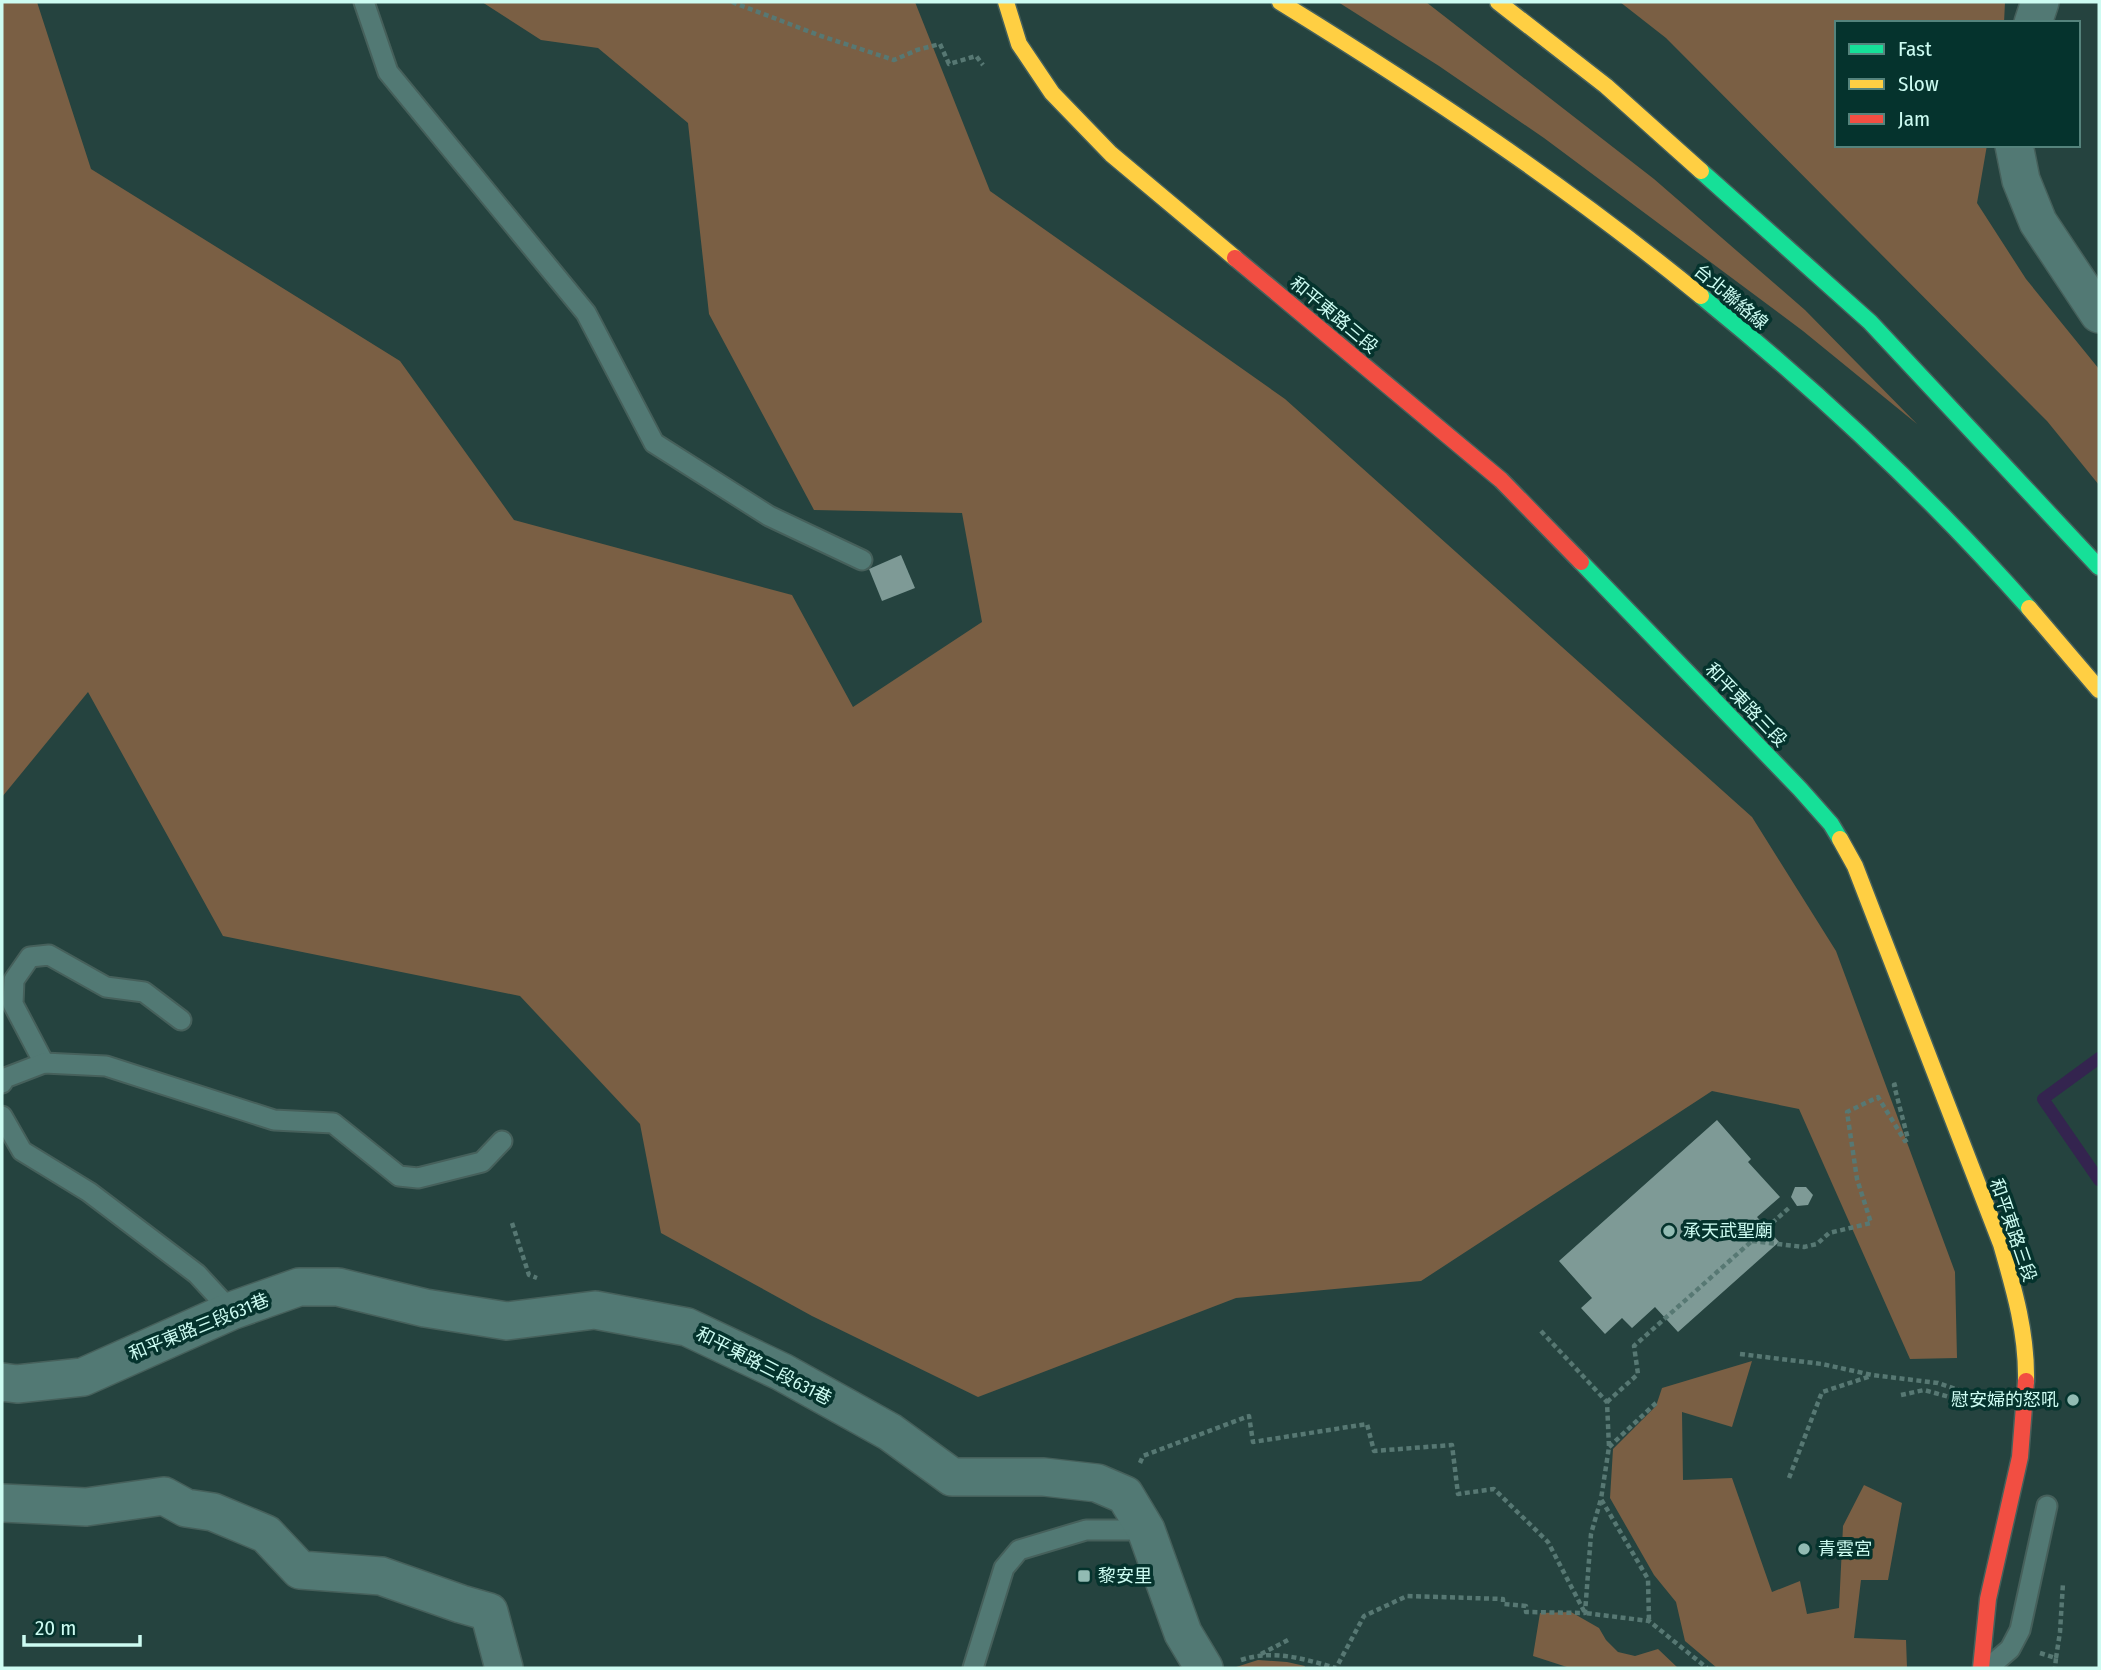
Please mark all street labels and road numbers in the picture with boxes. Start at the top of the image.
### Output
street label: 台北聯絡線 [1689,260,1773,334]
street label: 和平東路三段 [1286,272,1382,358]
street label: 和平東路三段 [1701,659,1791,751]
street label: 和平東路三段 [1985,1175,2041,1285]
street label: 和平東路三段631巷 [126,1289,272,1365]
street label: 和平東路三段631巷 [692,1322,836,1410]

